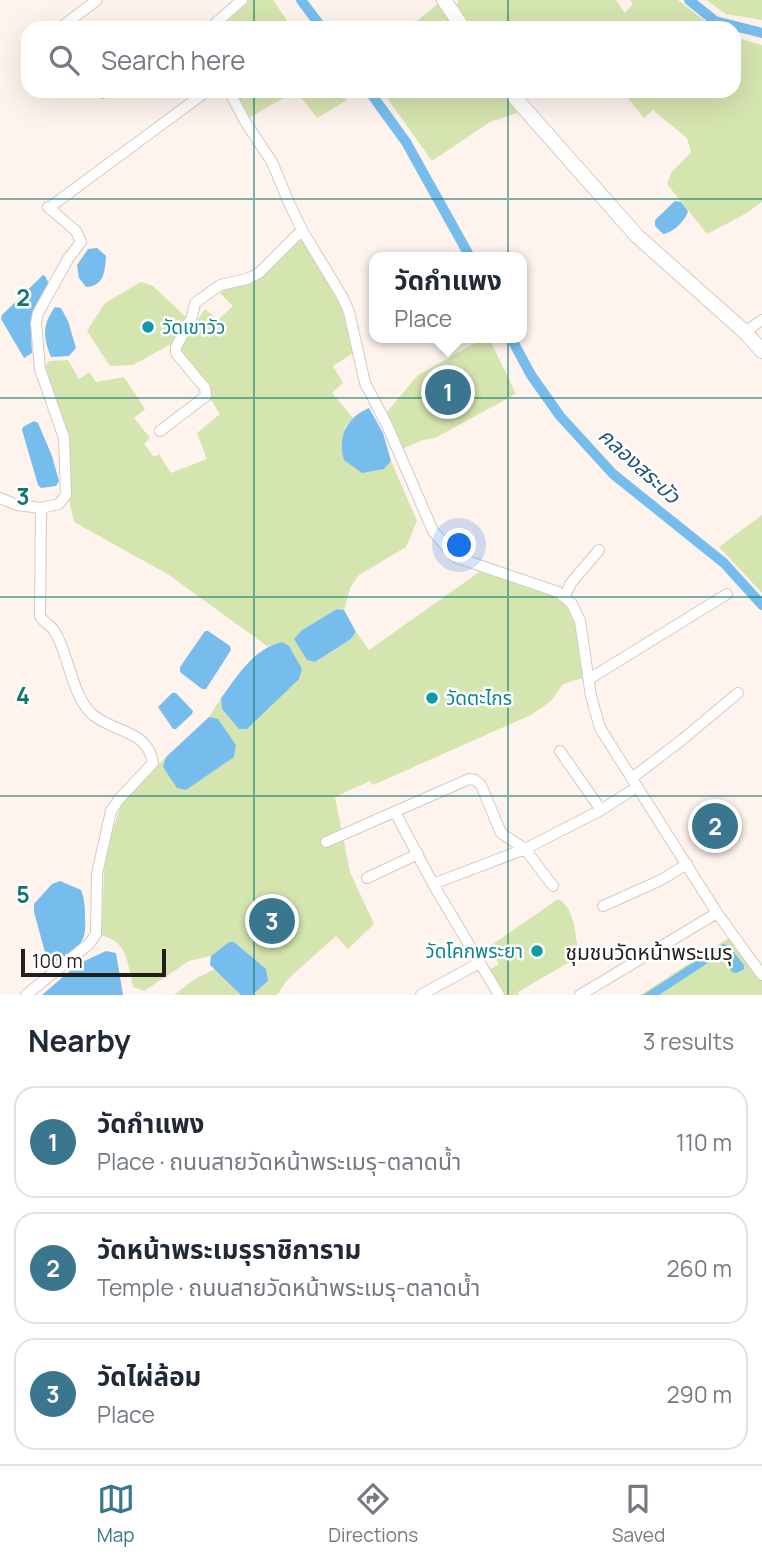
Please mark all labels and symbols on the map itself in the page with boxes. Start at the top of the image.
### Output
text: 2 [16,281,30,313]
place label: วัดเขาวัว [162,314,225,340]
marker: วัดเขาวัว [140,319,156,335]
pin: 1 [425,366,471,418]
water label: คลองสระบัว [593,421,687,510]
text: 3 [16,480,30,512]
your location [442,528,476,562]
text: 4 [16,679,30,711]
place label: วัดตะไกร [446,685,512,711]
marker: วัดตะไกร [424,690,440,706]
pin: 2 [692,800,738,852]
text: 5 [16,878,30,910]
pin: 3 [249,895,295,947]
place label: วัดโคกพระยา [425,938,523,964]
district label: ชุมชนวัดหน้าพระเมรุ [565,938,733,966]
marker: วัดโคกพระยา [529,943,545,959]
scale bar [21,946,166,978]

